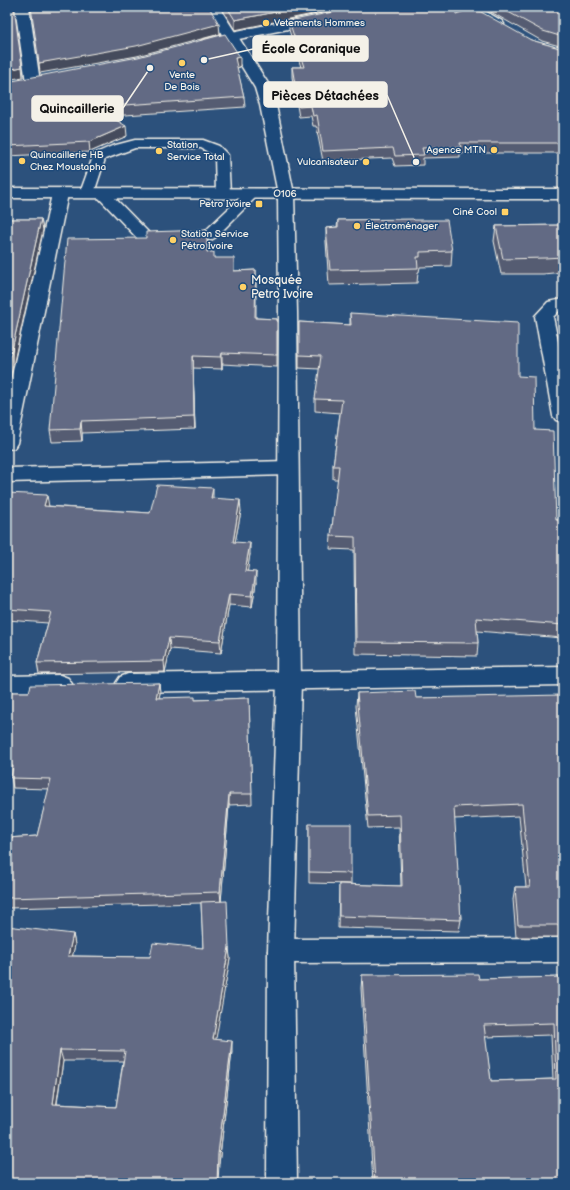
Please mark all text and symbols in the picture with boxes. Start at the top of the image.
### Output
place label: Vetements Hommes [274,17,365,29]
marker: Vetements Hommes [261,18,271,28]
callout: École Coranique [253,36,368,61]
text: École Coranique [262,40,361,57]
marker: Vente De Bois [177,58,187,68]
place label: Vente De Bois [164,69,200,93]
callout: Pièces Détachées [264,82,387,107]
text: Pièces Détachées [271,88,379,104]
callout: Quincaillerie [32,96,123,121]
text: Quincaillerie [39,101,115,117]
place label: Station Service Total [167,139,225,163]
place label: Agence MTN [427,144,486,156]
marker: Agence MTN [489,145,499,155]
marker: Station Service Total [154,146,164,156]
place label: Quincaillerie HB Chez Moustapha [30,149,107,173]
marker: Quincaillerie HB Chez Moustapha [17,156,27,166]
place label: Vulcanisateur [297,156,358,168]
marker: Vulcanisateur [361,157,371,167]
street label: O106 [273,188,297,200]
place label: Petro Ivoire [199,198,251,210]
marker: Petro Ivoire [254,199,264,209]
place label: Ciné Cool [452,206,497,218]
marker: Ciné Cool [500,207,510,217]
place label: Électroménager [365,220,438,232]
marker: Électroménager [352,221,362,231]
place label: Station Service Pétro Ivoire [181,228,249,252]
marker: Station Service Pétro Ivoire [168,235,178,245]
place label: Mosquée Petro Ivoire [251,273,313,302]
marker: Mosquée Petro Ivoire [238,282,248,292]

